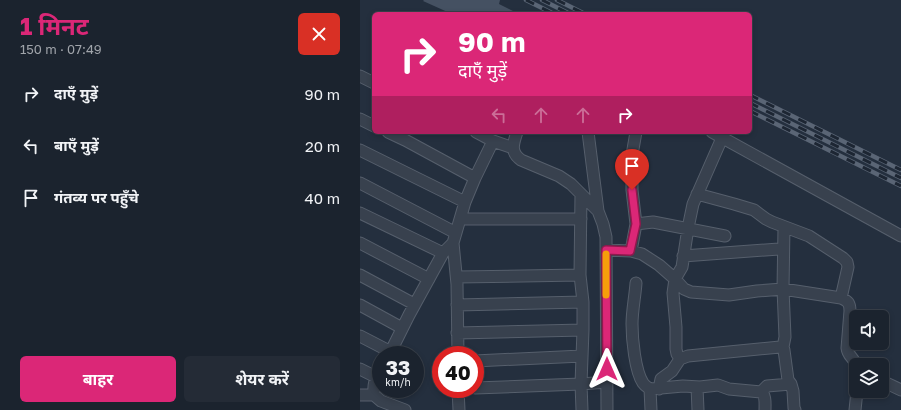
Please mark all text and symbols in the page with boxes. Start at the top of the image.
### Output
text: 1 मिनट [20,11,89,40]
button: close [298,13,340,55]
text: 90 m [458,25,525,58]
icon: right [392,28,444,80]
text: 150 m · 07:49 [20,41,102,57]
text: दाएँ मुड़ें [458,59,507,81]
icon: right [20,83,42,105]
text: दाएँ मुड़ें [54,84,98,102]
text: 90 m [305,85,340,103]
icon: left [488,104,510,126]
icon: ahead [530,104,552,126]
icon: ahead [572,104,594,126]
icon: right [614,104,636,126]
icon: left [20,135,42,157]
text: बाएँ मुड़ें [54,136,99,154]
text: 20 m [305,137,340,155]
pin [615,149,649,190]
icon: arrive [621,155,643,177]
icon: arrive [20,187,42,209]
text: गंतव्य पर पहुँचे [54,188,139,206]
text: 40 m [305,189,340,207]
map controls [849,310,889,398]
button: sound [849,310,889,350]
speed limit sign: 40 [432,346,484,398]
position arrow [586,348,628,390]
text: 33 [386,355,410,379]
button: बाहर [20,356,176,402]
button: शेयर करें [184,356,340,402]
button: layers [849,358,889,398]
text: km/h [385,376,411,388]

